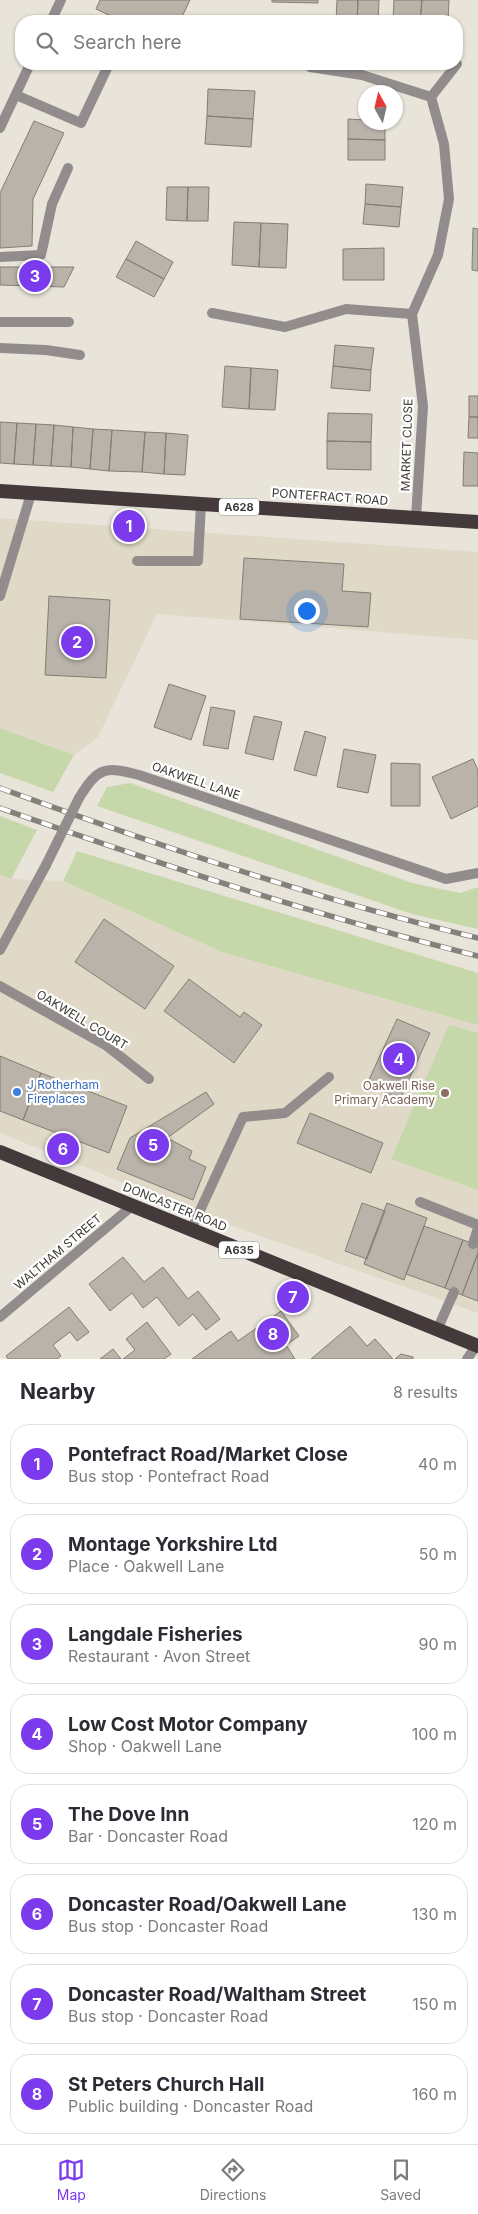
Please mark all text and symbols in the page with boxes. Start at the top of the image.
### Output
search box [15,15,463,70]
icon: search [33,29,61,57]
text: Search here [73,31,182,54]
north arrow [358,85,403,130]
pin: 3 [19,257,51,295]
street label: MARKET CLOSE [397,398,416,491]
street label: PONTEFRACT ROAD [271,485,389,508]
road number: A628 [219,498,259,516]
pin: 1 [113,507,145,545]
your location [294,598,320,624]
pin: 2 [61,623,93,661]
street label: OAKWELL LANE [150,758,242,803]
street label: OAKWELL COURT [34,987,131,1053]
pin: 4 [383,1040,415,1078]
place label: J Rotherham Fireplaces [27,1077,99,1106]
place label: Oakwell Rise Primary Academy [334,1078,435,1107]
marker: J Rotherham Fireplaces [11,1086,23,1098]
marker: Oakwell Rise Primary Academy [439,1087,451,1099]
pin: 5 [137,1126,169,1164]
pin: 6 [47,1130,79,1168]
street label: DONCASTER ROAD [121,1179,229,1234]
street label: WALTHAM STREET [11,1211,105,1293]
road number: A635 [219,1242,259,1258]
pin: 7 [277,1278,309,1316]
pin: 8 [257,1315,289,1353]
text: Nearby [20,1379,95,1404]
text: 8 results [393,1382,458,1402]
text: Pontefract Road/Market Close [68,1443,348,1466]
text: 1 [34,1454,40,1474]
text: 40 m [418,1454,457,1474]
text: Bus stop · Pontefract Road [68,1466,269,1486]
text: Montage Yorkshire Ltd [68,1533,277,1556]
text: 2 [32,1544,42,1564]
text: 50 m [419,1544,457,1564]
text: Place · Oakwell Lane [68,1556,224,1576]
text: Langdale Fisheries [68,1623,243,1646]
text: 3 [32,1634,42,1654]
text: 90 m [418,1634,457,1654]
text: Restaurant · Avon Street [68,1646,250,1666]
text: Low Cost Motor Company [68,1713,308,1736]
text: 4 [32,1724,42,1744]
text: 100 m [412,1724,457,1744]
text: Shop · Oakwell Lane [68,1736,222,1756]
text: The Dove Inn [68,1803,189,1826]
text: 5 [32,1814,42,1834]
text: 120 m [412,1814,457,1834]
text: Bar · Doncaster Road [68,1826,228,1846]
text: Doncaster Road/Oakwell Lane [68,1893,347,1916]
text: 6 [32,1904,42,1924]
text: 130 m [412,1904,457,1924]
text: Bus stop · Doncaster Road [68,1916,268,1936]
text: Doncaster Road/Waltham Street [68,1983,366,2006]
text: 7 [32,1994,42,2014]
text: 150 m [412,1994,457,2014]
text: Bus stop · Doncaster Road [68,2006,268,2026]
text: St Peters Church Hall [68,2073,264,2096]
text: 8 [32,2084,42,2104]
text: 160 m [412,2084,457,2104]
text: Public building · Doncaster Road [68,2096,313,2116]
tab: Map [57,2156,86,2203]
tab: Directions [200,2156,266,2203]
tab: Saved [380,2156,421,2203]

